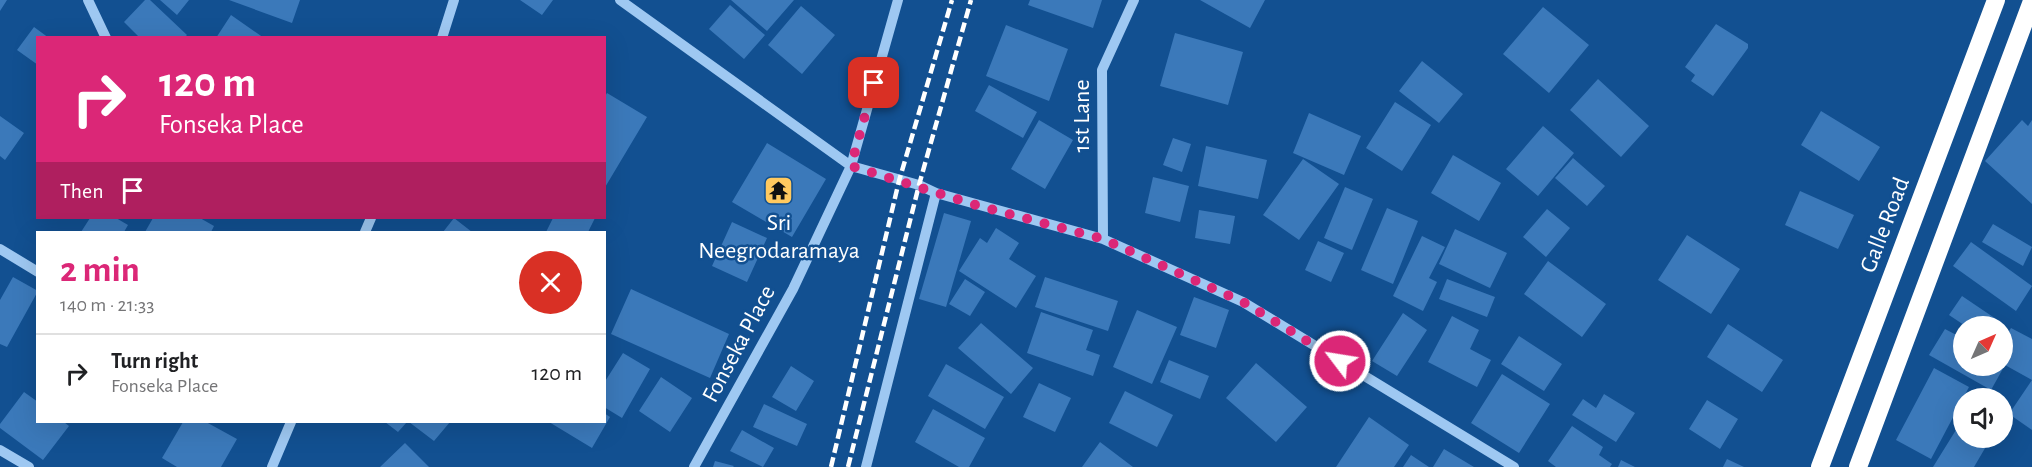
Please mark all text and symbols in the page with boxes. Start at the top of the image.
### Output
pin [848,57,899,108]
icon: right [60,60,138,138]
text: 120 m [159,62,256,104]
icon: arrive [857,66,890,99]
street label: 1st Lane [1070,79,1094,153]
text: Fonseka Place [159,111,304,138]
icon: arrive [116,174,149,207]
temple icon: Sri Neegrodaramaya [763,174,795,206]
street label: Galle Road [1856,174,1914,276]
text: Then [60,180,104,202]
place label: Sri Neegrodaramaya [698,211,860,263]
button: close [519,251,582,314]
text: 2 min [60,252,140,288]
street label: Fonseka Place [698,282,780,406]
text: 140 m · 21:33 [60,295,155,315]
north arrow [1953,316,2013,376]
map controls [1953,316,2013,448]
position arrow [1308,329,1372,393]
text: Turn right [111,350,198,372]
icon: right [60,357,93,390]
text: 120 m [532,362,582,384]
text: Fonseka Place [111,376,218,396]
button: sound [1953,388,2013,448]

